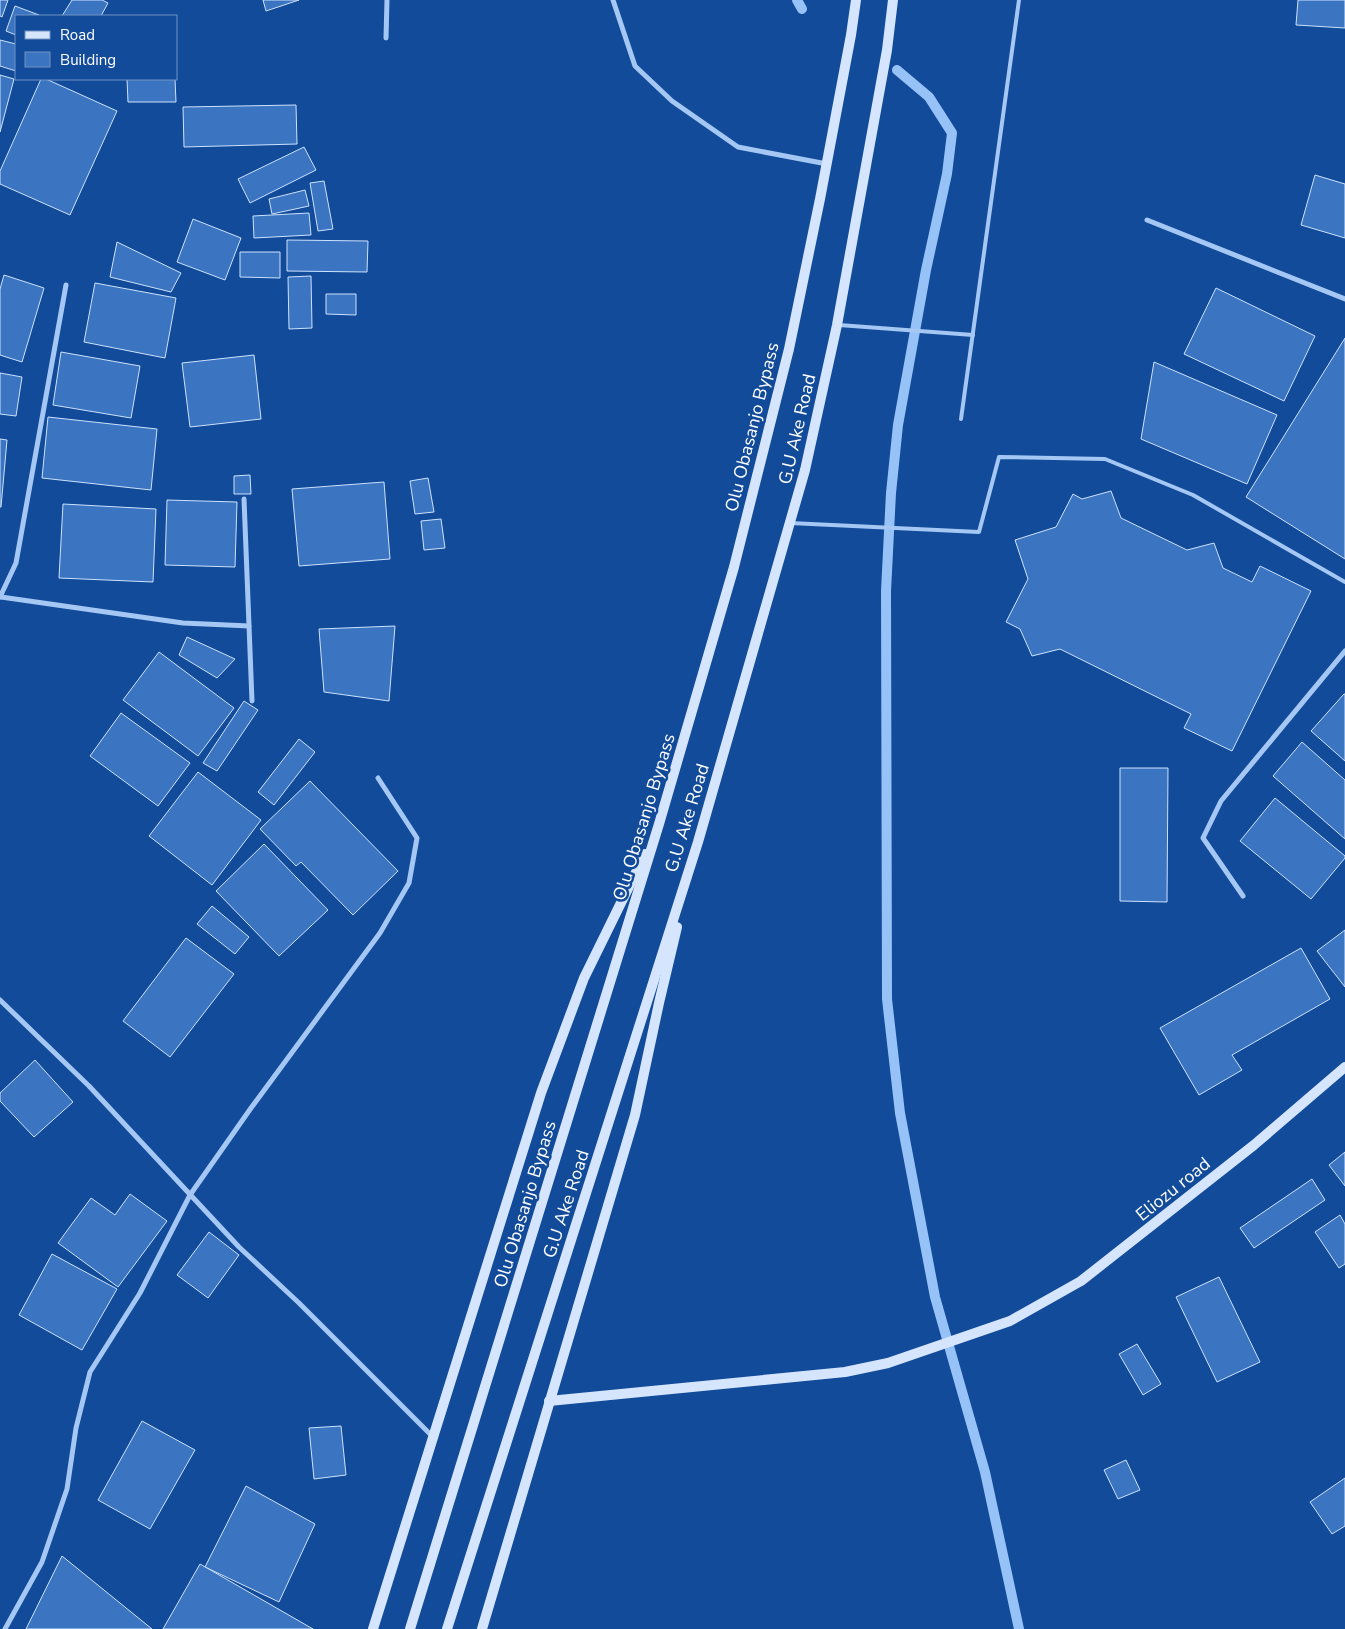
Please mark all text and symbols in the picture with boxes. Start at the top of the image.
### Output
legend [15,15,178,80]
text: Road [60,25,95,45]
text: Building [60,50,116,70]
street label: Olu Obasanjo Bypass [719,340,785,514]
street label: G.U Ake Road [773,371,821,487]
street label: Olu Obasanjo Bypass [607,730,681,904]
street label: G.U Ake Road [659,761,715,875]
street label: Olu Obasanjo Bypass [488,1117,562,1291]
street label: G.U Ake Road [537,1147,595,1261]
street label: Eliozu road [1131,1152,1215,1226]

